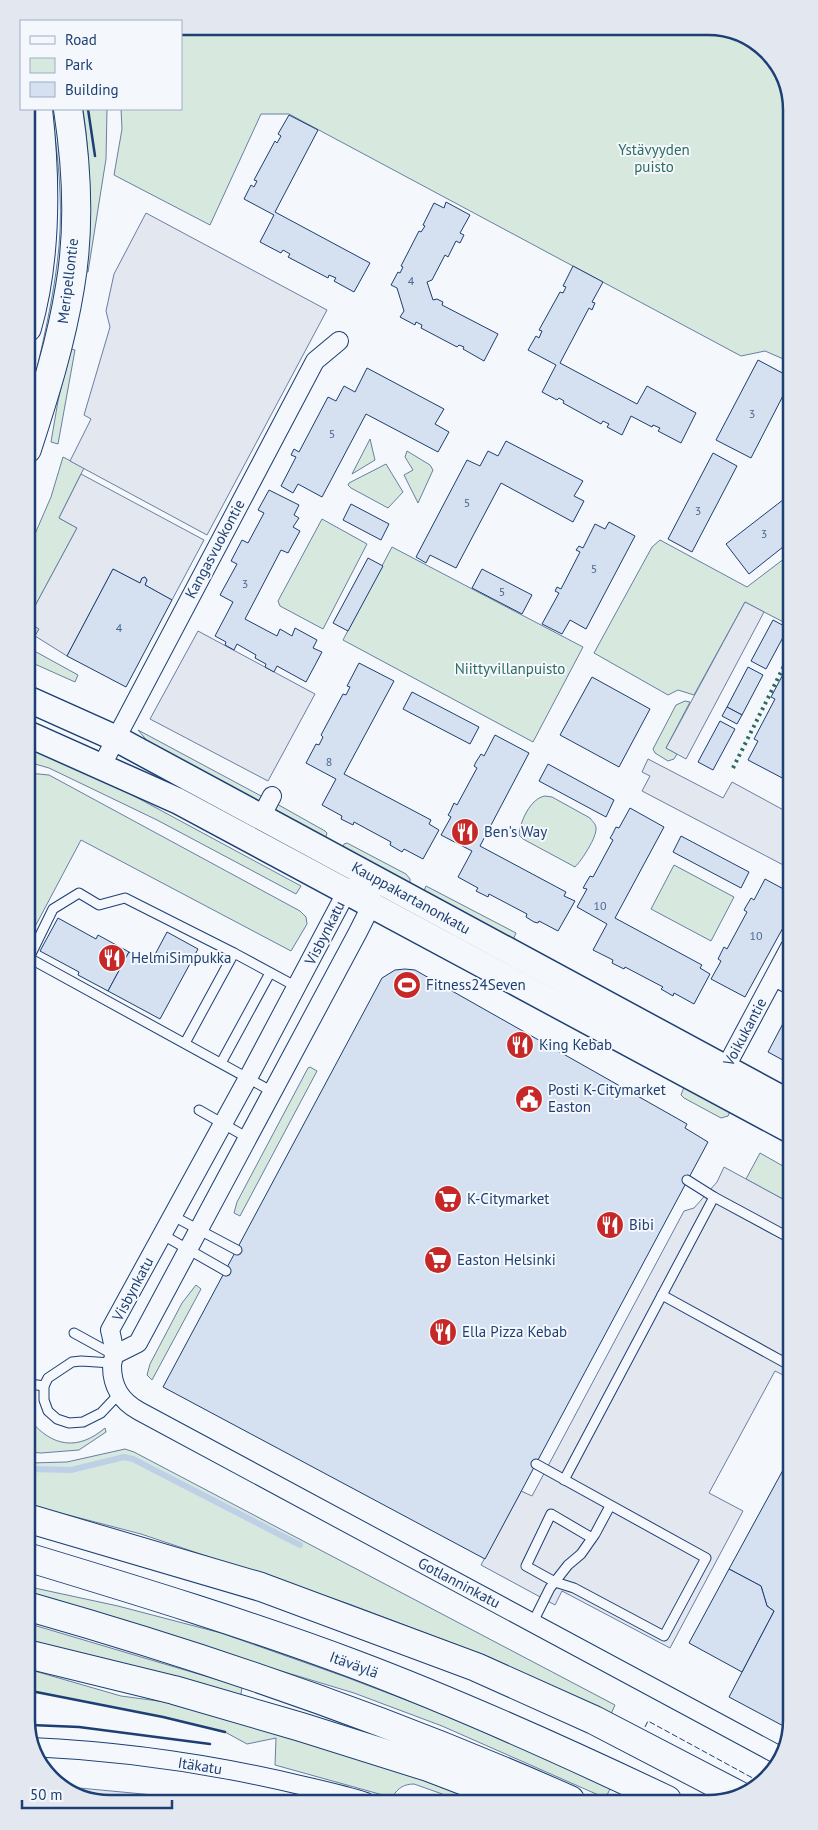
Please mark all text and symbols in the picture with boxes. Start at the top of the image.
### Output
legend [20,20,182,110]
text: Road [65,30,97,49]
text: Park [65,55,93,74]
text: Building [65,80,119,99]
park label: Ystävyyden puisto [618,140,690,176]
street label: Meripellontie [53,237,82,325]
house number: 4 [408,273,415,288]
house number: 3 [749,406,755,421]
house number: 5 [329,426,335,441]
house number: 5 [464,495,470,510]
street label: Kangasvuokontie [180,496,249,602]
house number: 3 [695,503,701,518]
house number: 3 [761,526,767,541]
house number: 5 [591,561,597,576]
house number: 3 [242,576,248,591]
house number: 5 [499,584,505,599]
house number: 4 [116,620,123,635]
park label: Niittyvillanpuisto [455,659,565,678]
house number: 8 [326,754,332,769]
restaurant icon: Ben's Way [450,817,480,847]
place label: Ben's Way [484,822,547,841]
street label: Kauppakartanonkatu [349,857,474,938]
street label: Visbynkatu [300,897,349,969]
house number: 10 [593,898,607,913]
house number: 10 [749,928,763,943]
restaurant icon: HelmiSimpukka [97,943,127,973]
place label: HelmiSimpukka [131,948,231,967]
sports icon: Fitness24Seven [392,970,422,1000]
place label: Fitness24Seven [426,975,526,994]
street label: Voikukantie [718,994,770,1070]
restaurant icon: King Kebab [505,1030,535,1060]
place label: King Kebab [539,1035,612,1054]
place label: Posti K-Citymarket Easton [548,1080,666,1116]
public building icon: Posti K-Citymarket Easton [514,1084,544,1114]
supermarket icon: K-Citymarket [433,1184,463,1214]
place label: K-Citymarket [467,1189,549,1208]
restaurant icon: Bibi [595,1210,625,1240]
place label: Bibi [629,1215,654,1234]
supermarket icon: Easton Helsinki [423,1245,453,1275]
place label: Easton Helsinki [457,1250,556,1269]
street label: Visbynkatu [107,1254,157,1325]
restaurant icon: Ella Pizza Kebab [428,1317,458,1347]
place label: Ella Pizza Kebab [462,1322,567,1341]
street label: Gotlanninkatu [415,1553,504,1612]
street label: Itäväylä [327,1647,381,1682]
street label: Itäkatu [177,1753,224,1778]
scale bar [22,1778,172,1810]
text: 50 m [30,1785,63,1804]

